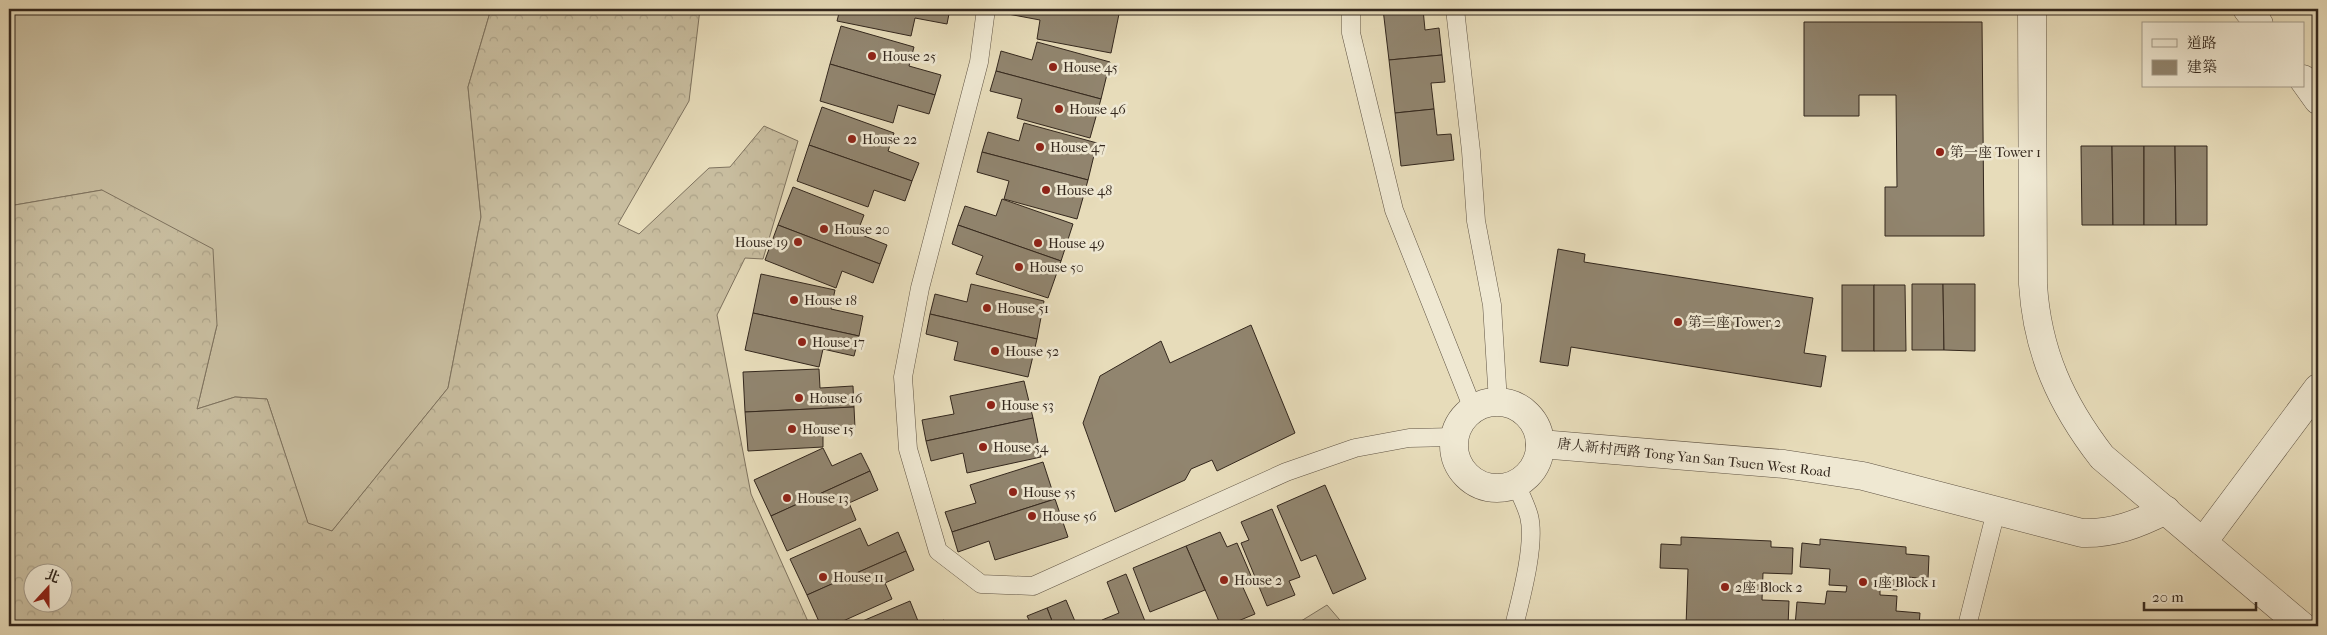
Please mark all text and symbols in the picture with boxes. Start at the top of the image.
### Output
legend [2142,22,2304,88]
text: 道路 [2187,34,2217,52]
place label: House 25 [882,48,936,65]
marker: House 25 [866,50,878,62]
text: 建築 [2187,58,2217,76]
place label: House 45 [1063,59,1118,76]
marker: House 45 [1047,61,1059,73]
place label: House 46 [1069,101,1126,118]
marker: House 46 [1053,103,1065,115]
place label: House 22 [862,131,917,148]
marker: House 22 [846,133,858,145]
place label: House 47 [1050,139,1106,156]
marker: House 47 [1034,141,1046,153]
place label: 第一座 Tower 1 [1950,144,2041,161]
marker: 第一座 Tower 1 [1934,146,1946,158]
place label: House 48 [1056,182,1112,199]
marker: House 48 [1040,184,1052,196]
place label: House 20 [834,221,890,238]
marker: House 20 [818,223,830,235]
place label: House 19 [735,234,788,251]
place label: House 49 [1048,235,1105,252]
marker: House 19 [792,236,804,248]
marker: House 49 [1032,237,1044,249]
place label: House 50 [1029,259,1084,276]
marker: House 50 [1013,261,1025,273]
place label: House 18 [804,292,857,309]
marker: House 18 [788,294,800,306]
place label: House 51 [997,300,1049,317]
marker: House 51 [981,302,993,314]
place label: 第二座 Tower 2 [1688,314,1781,331]
marker: 第二座 Tower 2 [1672,316,1684,328]
place label: House 17 [812,334,865,351]
marker: House 17 [796,336,808,348]
place label: House 52 [1005,343,1059,360]
marker: House 52 [989,345,1001,357]
place label: House 16 [809,390,863,407]
marker: House 16 [793,392,805,404]
place label: House 53 [1001,397,1054,414]
marker: House 53 [985,399,997,411]
place label: House 15 [802,421,854,438]
marker: House 15 [786,423,798,435]
street label: 唐人新村西路 Tong Yan San Tsuen West Road [1556,435,1832,481]
place label: House 54 [993,439,1049,456]
marker: House 54 [977,441,989,453]
place label: House 55 [1023,484,1076,501]
marker: House 55 [1007,486,1019,498]
place label: House 13 [797,490,849,507]
marker: House 13 [781,492,793,504]
place label: House 56 [1042,508,1097,525]
marker: House 56 [1026,510,1038,522]
north arrow [22,562,72,612]
text: 北 [43,566,62,587]
place label: House 11 [833,569,884,586]
marker: House 11 [817,571,829,583]
place label: House 2 [1234,572,1282,589]
marker: House 2 [1218,574,1230,586]
place label: 1座 Block 1 [1873,574,1936,591]
marker: 1座 Block 1 [1857,576,1869,588]
place label: 2座 Block 2 [1735,579,1803,596]
scale bar [2144,580,2257,612]
marker: 2座 Block 2 [1719,581,1731,593]
text: 20 m [2152,588,2184,606]

